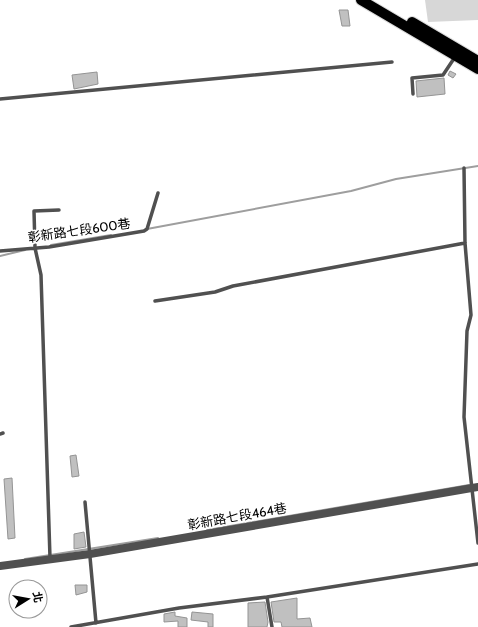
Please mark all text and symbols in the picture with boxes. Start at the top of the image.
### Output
street label: 彰新路七段600巷 [27,215,131,245]
street label: 彰新路七段464巷 [186,499,288,533]
north arrow [8,579,48,619]
text: 北 [30,590,46,604]

